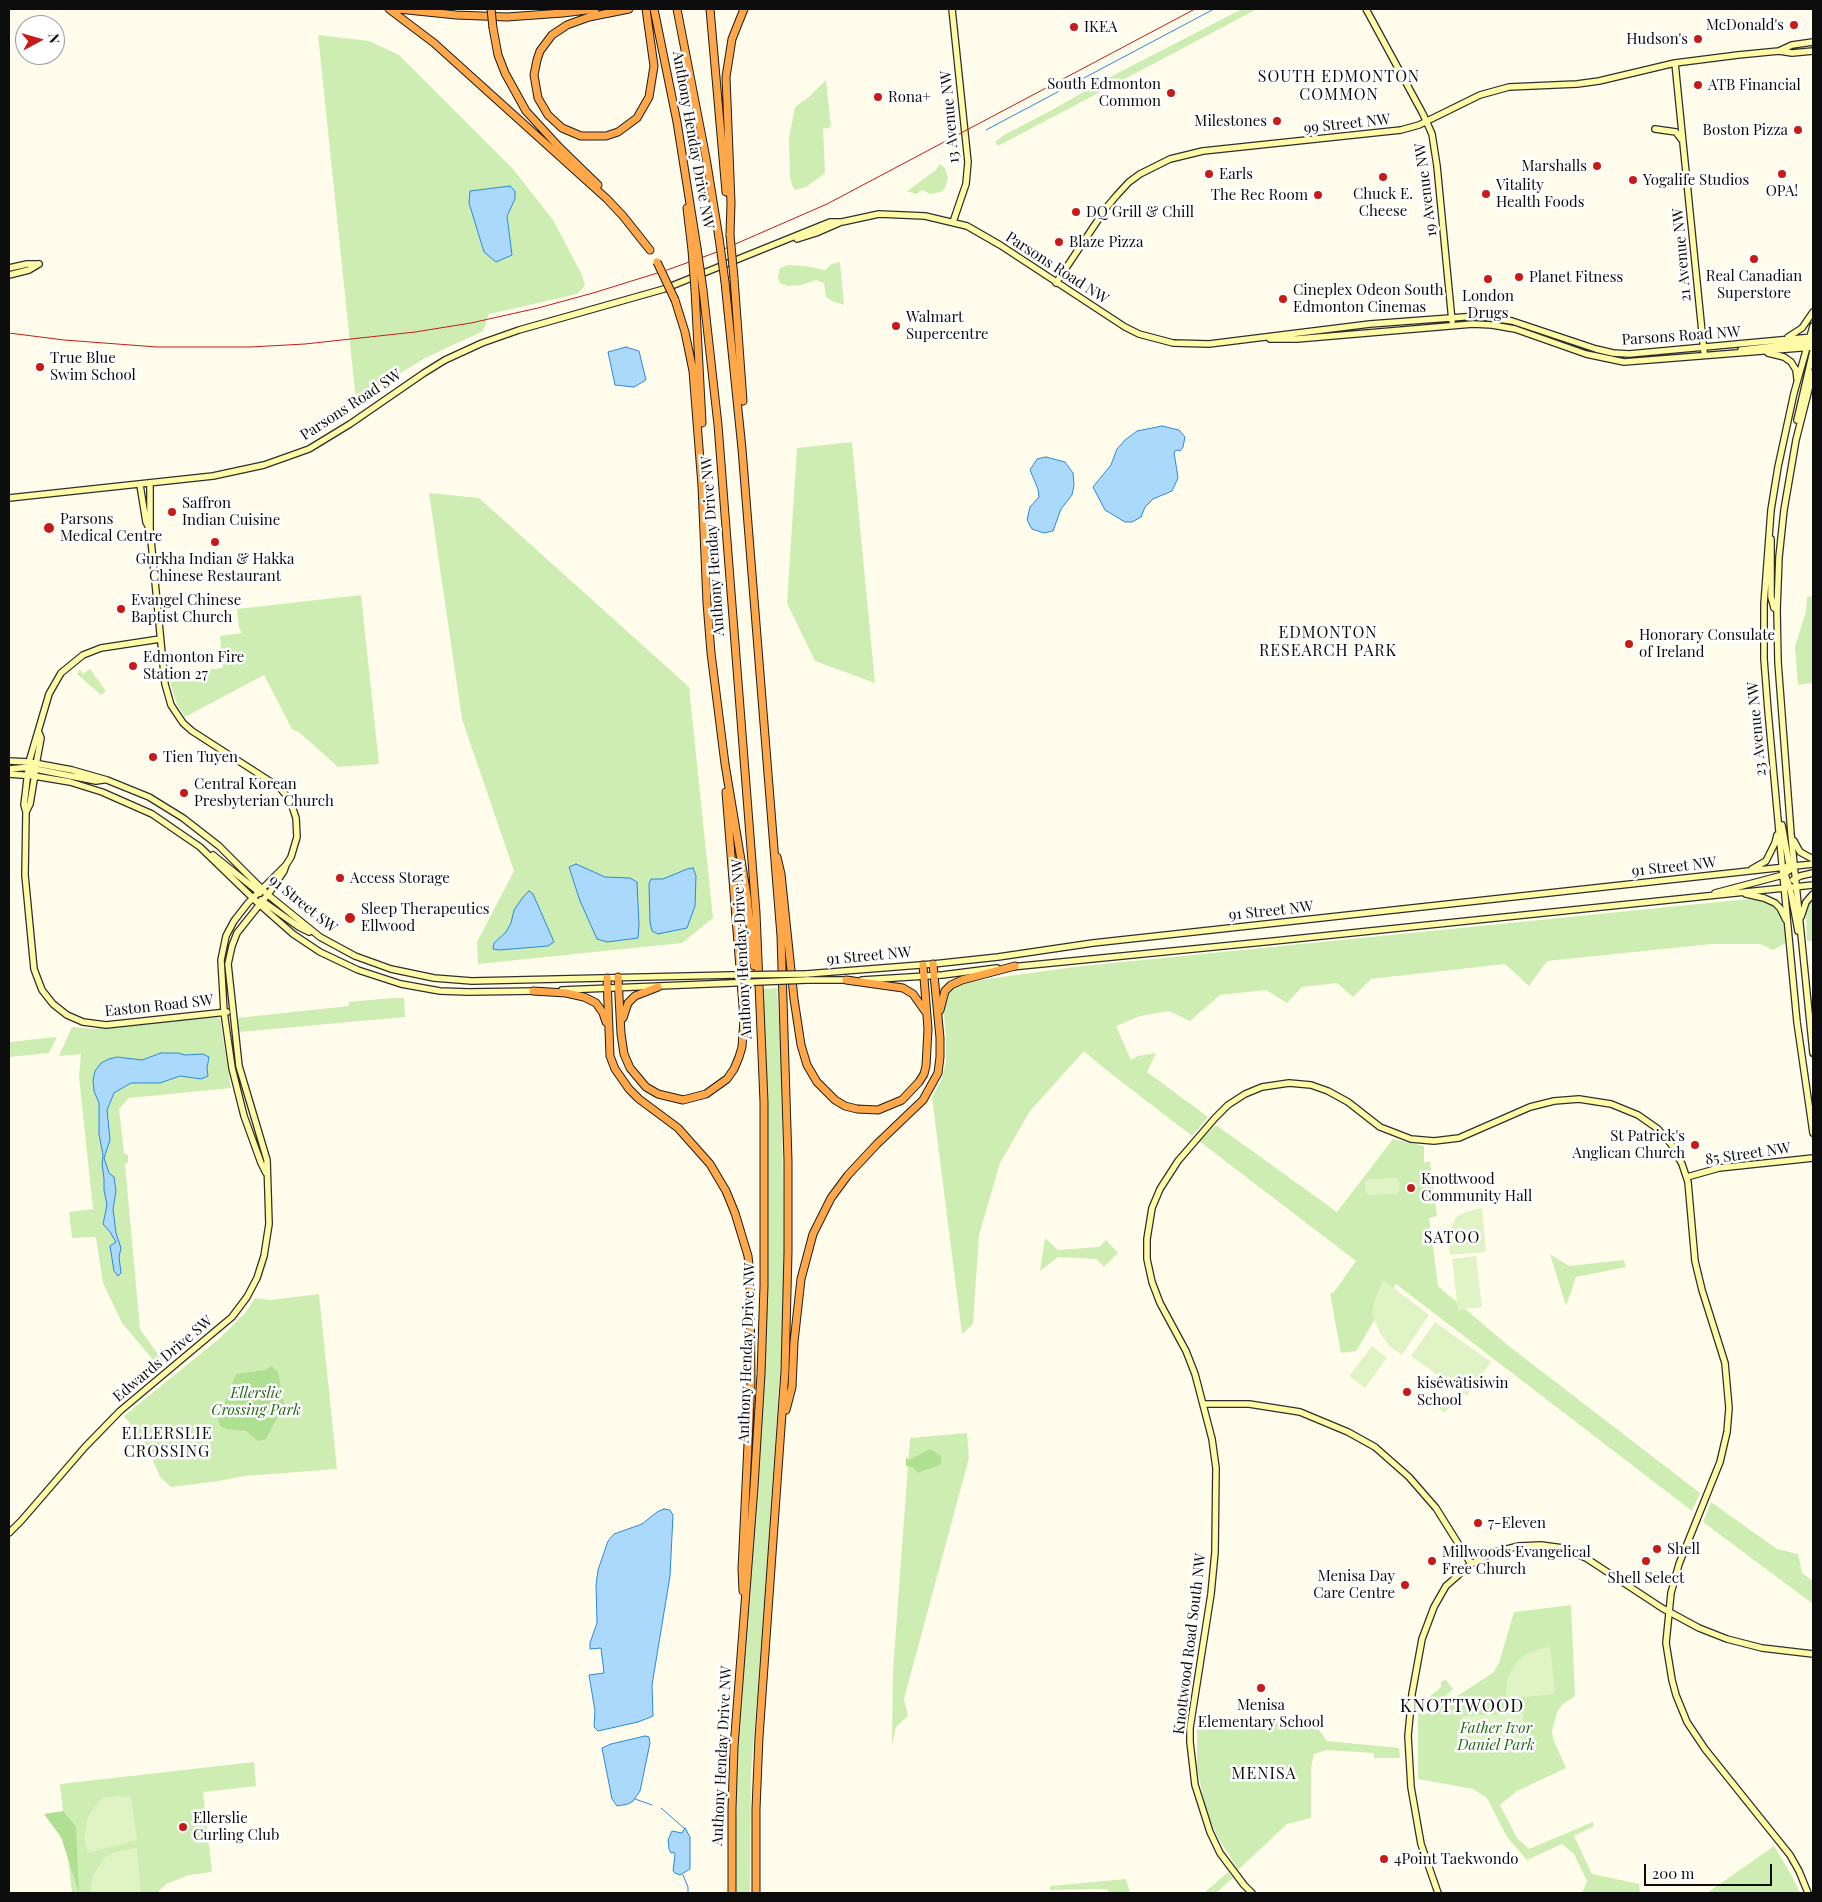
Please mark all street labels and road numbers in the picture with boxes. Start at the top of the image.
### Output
street label: Anthony Henday Drive NW [668,50,718,230]
street label: 13 Avenue NW [937,70,963,164]
street label: 99 Street NW [1303,110,1391,138]
street label: 19 Avenue NW [1411,142,1441,238]
street label: 21 Avenue NW [1669,207,1695,303]
street label: Parsons Road NW [1002,228,1112,308]
street label: Parsons Road NW [1621,323,1741,349]
street label: Parsons Road SW [297,366,405,444]
street label: Anthony Henday Drive NW [698,455,728,637]
street label: 23 Avenue NW [1744,681,1770,777]
street label: 91 Street NW [1631,854,1717,880]
street label: Anthony Henday Drive NW [728,858,756,1040]
street label: 91 Street SW [265,871,341,937]
street label: 91 Street NW [1228,898,1314,924]
street label: 91 Street NW [826,943,912,969]
street label: Easton Road SW [104,991,214,1021]
street label: 85 Street NW [1704,1139,1792,1169]
street label: Anthony Henday Drive NW [735,1262,759,1444]
street label: Edwards Drive SW [110,1312,216,1406]
street label: Knottwood Road South NW [1170,1552,1210,1736]
street label: Anthony Henday Drive NW [708,1665,736,1847]

